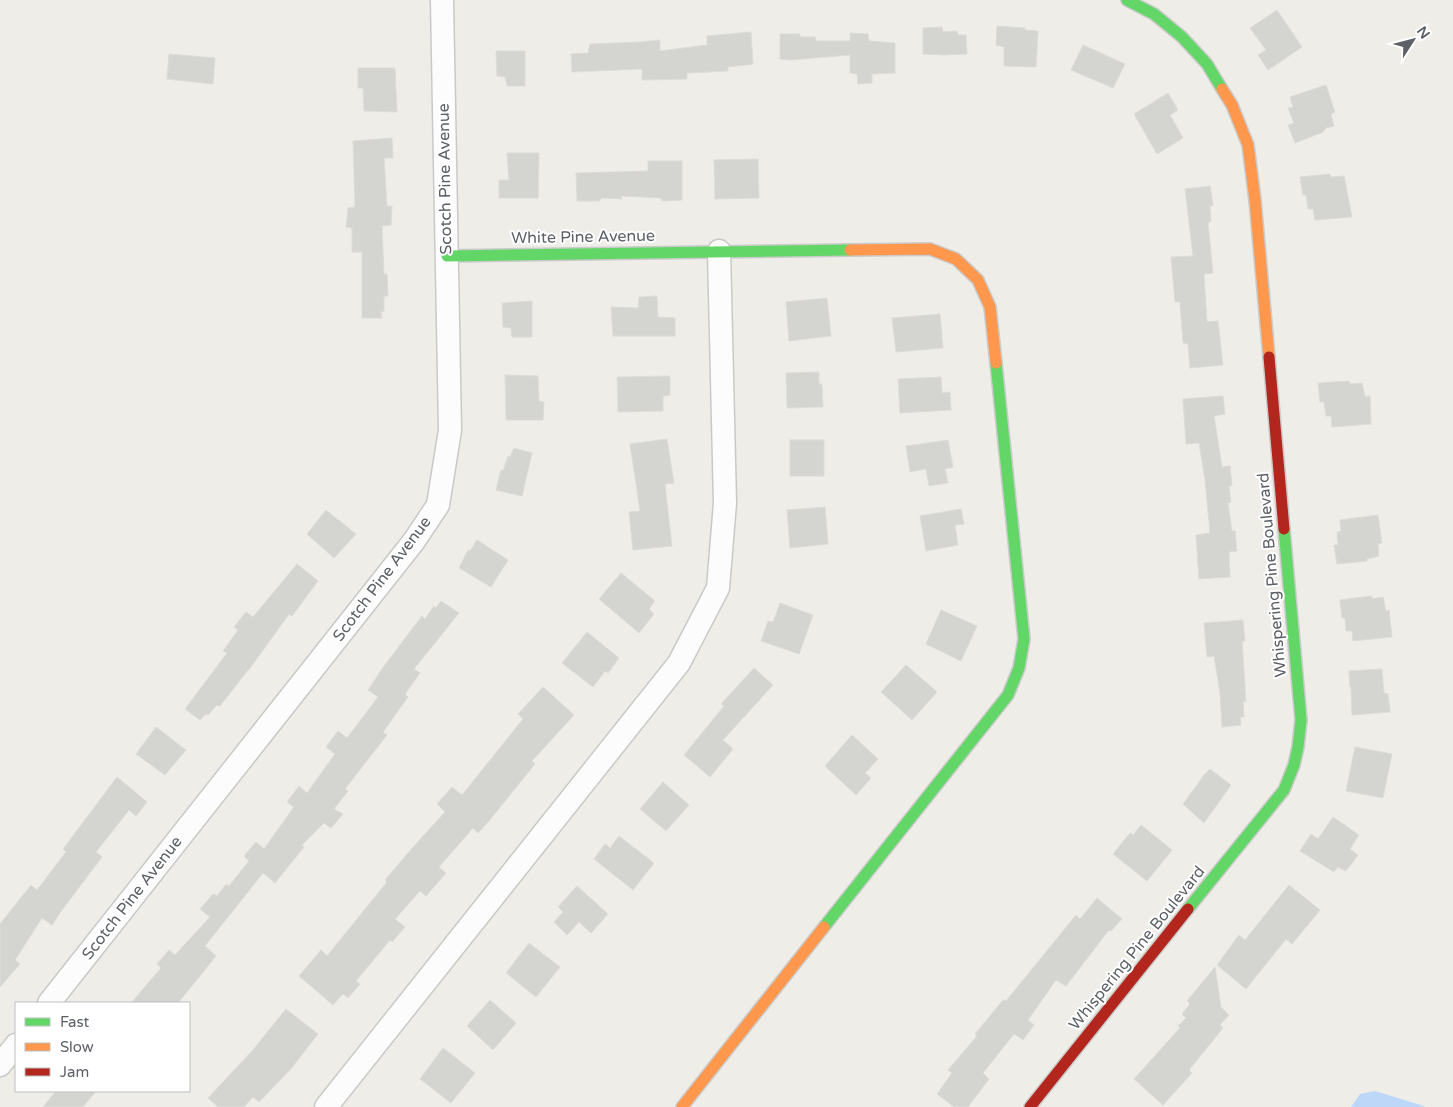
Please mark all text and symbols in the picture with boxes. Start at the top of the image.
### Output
north arrow [1388,15,1438,65]
text: N [1413,23,1433,42]
street label: Scotch Pine Avenue [434,103,456,255]
street label: White Pine Avenue [511,226,655,248]
street label: Whispering Pine Boulevard [1253,472,1291,678]
street label: Scotch Pine Avenue [329,513,435,645]
street label: Scotch Pine Avenue [78,832,186,964]
street label: Whispering Pine Boulevard [1065,862,1209,1034]
legend [15,1002,190,1092]
text: Fast [60,1013,90,1031]
text: Slow [60,1038,94,1056]
text: Jam [60,1063,89,1081]

